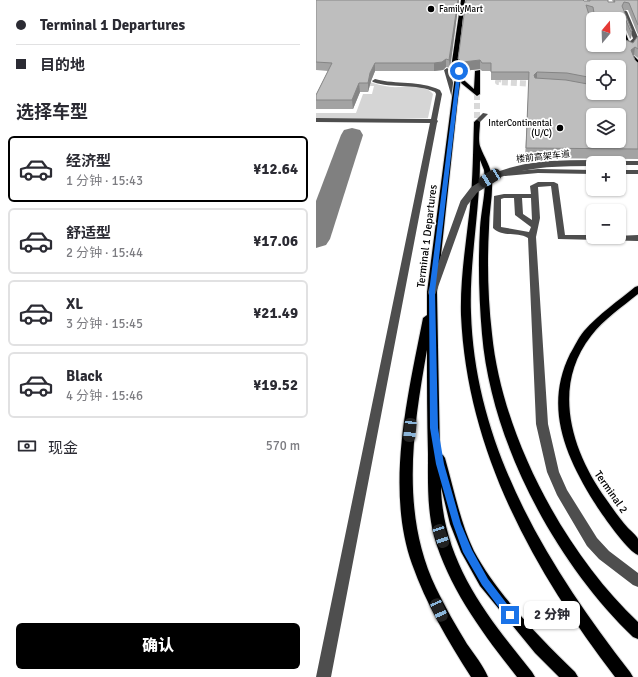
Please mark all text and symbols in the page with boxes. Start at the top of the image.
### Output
marker: FamilyMart [426,4,436,14]
place label: FamilyMart [439,4,483,15]
north arrow [586,12,626,52]
map controls [586,12,626,244]
text: Terminal 1 Departures [40,16,185,34]
text: 目的地 [40,56,85,74]
button: locate [586,60,626,100]
route start [450,62,468,80]
text: 选择车型 [16,101,88,123]
button: layers [586,108,626,148]
place label: InterContinental (U/C) [488,118,552,139]
marker: InterContinental (U/C) [555,123,565,133]
street label: 楼前高架车道 [516,149,570,165]
icon: car [18,151,54,187]
text: 经济型 [66,152,111,170]
button: + [586,156,626,196]
text: ¥12.64 [253,160,298,178]
car [477,167,503,189]
text: 1 分钟 · 15:43 [66,173,143,189]
street label: Terminal 1 Departures [414,184,440,288]
button: − [586,204,626,244]
icon: car [18,223,54,259]
text: 舒适型 [66,224,111,242]
text: ¥17.06 [253,232,298,250]
text: 2 分钟 · 15:44 [66,245,143,261]
icon: car [18,295,54,331]
text: XL [66,295,83,313]
text: ¥21.49 [253,304,298,322]
text: 3 分钟 · 15:45 [66,316,143,332]
icon: car [18,367,54,403]
text: Black [66,367,103,385]
text: ¥19.52 [253,376,298,394]
text: 4 分钟 · 15:46 [66,388,143,404]
car [403,417,417,443]
icon: cash [16,435,38,457]
text: 570 m [266,438,300,454]
text: 现金 [48,439,78,457]
street label: Terminal 2 [592,468,630,516]
car [431,523,451,549]
car [429,597,449,623]
callout: 2 分钟 [524,601,580,629]
route end [501,606,519,624]
text: 2 分钟 [534,607,570,623]
button: 确认 [16,623,300,669]

